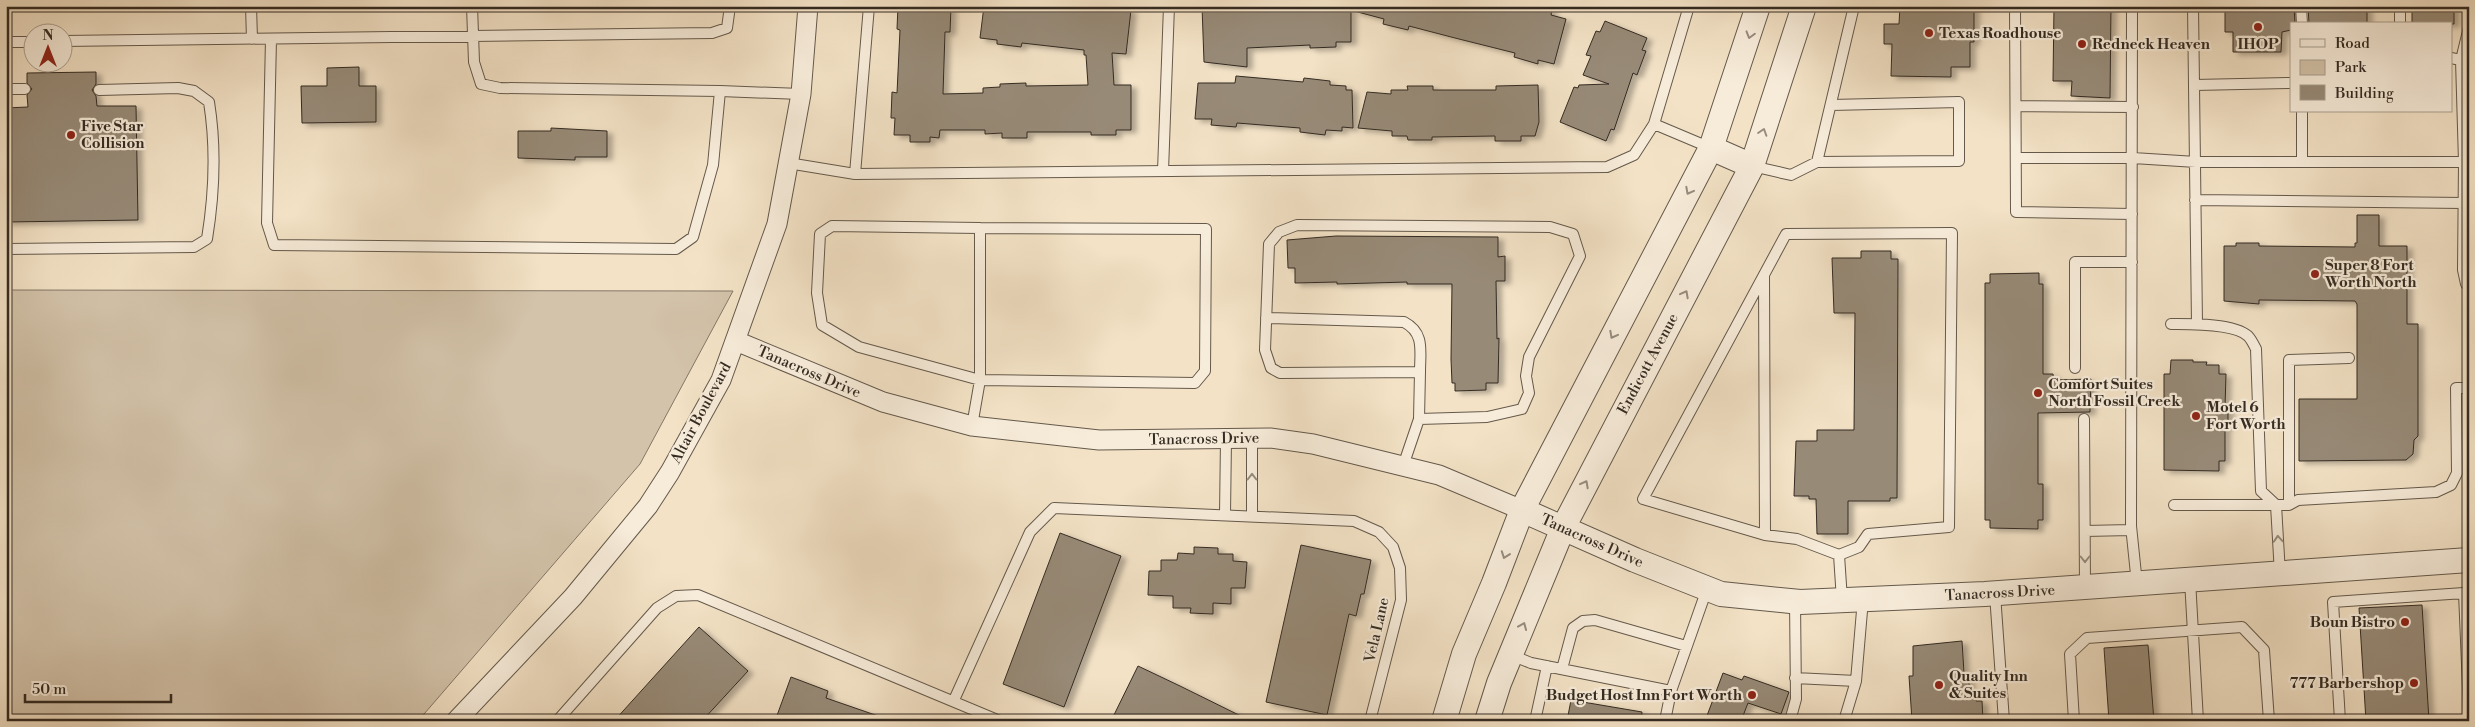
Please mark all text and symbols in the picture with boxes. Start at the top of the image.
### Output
marker: IHOP [2252,21,2264,33]
north arrow [22,22,72,72]
legend [2290,22,2452,112]
place label: Texas Roadhouse [1939,24,2061,43]
text: N [42,27,54,45]
marker: Texas Roadhouse [1923,27,1935,39]
one-way arrow [1745,30,1755,38]
text: Road [2335,34,2370,53]
place label: Redneck Heaven [2092,35,2211,54]
place label: IHOP [2237,35,2279,54]
marker: Redneck Heaven [2076,38,2088,50]
text: Park [2335,58,2367,77]
text: Building [2334,84,2394,103]
place label: Five Star Collision [81,117,145,153]
marker: Five Star Collision [65,129,77,141]
one-way arrow [1757,129,1767,137]
one-way arrow [1685,185,1695,194]
place label: Super 8 Fort Worth North [2324,256,2417,292]
marker: Super 8 Fort Worth North [2309,268,2321,280]
one-way arrow [1679,290,1689,299]
street label: Endicott Avenue [1613,310,1683,418]
one-way arrow [1609,329,1619,338]
street label: Tanacross Drive [754,342,864,402]
street label: Altair Boulevard [666,359,736,468]
place label: Comfort Suites North Fossil Creek [2048,375,2181,411]
marker: Comfort Suites North Fossil Creek [2032,387,2044,399]
place label: Motel 6 Fort Worth [2206,398,2286,434]
marker: Motel 6 Fort Worth [2190,410,2202,422]
street label: Tanacross Drive [1149,429,1259,449]
one-way arrow [1247,473,1257,480]
one-way arrow [1579,481,1589,490]
street label: Tanacross Drive [1538,510,1646,572]
one-way arrow [2272,535,2283,543]
one-way arrow [1501,550,1511,559]
one-way arrow [2080,556,2090,564]
street label: Tanacross Drive [1944,581,2056,605]
street label: Vela Lane [1360,596,1394,665]
place label: Boun Bistro [2310,613,2395,632]
marker: Boun Bistro [2399,616,2411,628]
one-way arrow [1517,622,1527,631]
place label: Quality Inn & Suites [1949,667,2029,703]
scale bar [25,672,171,704]
place label: 777 Barbershop [2290,674,2404,693]
marker: 777 Barbershop [2408,677,2420,689]
marker: Quality Inn & Suites [1933,679,1945,691]
text: 50 m [32,680,66,699]
place label: Budget Host Inn Fort Worth [1546,686,1743,705]
marker: Budget Host Inn Fort Worth [1746,689,1758,701]

